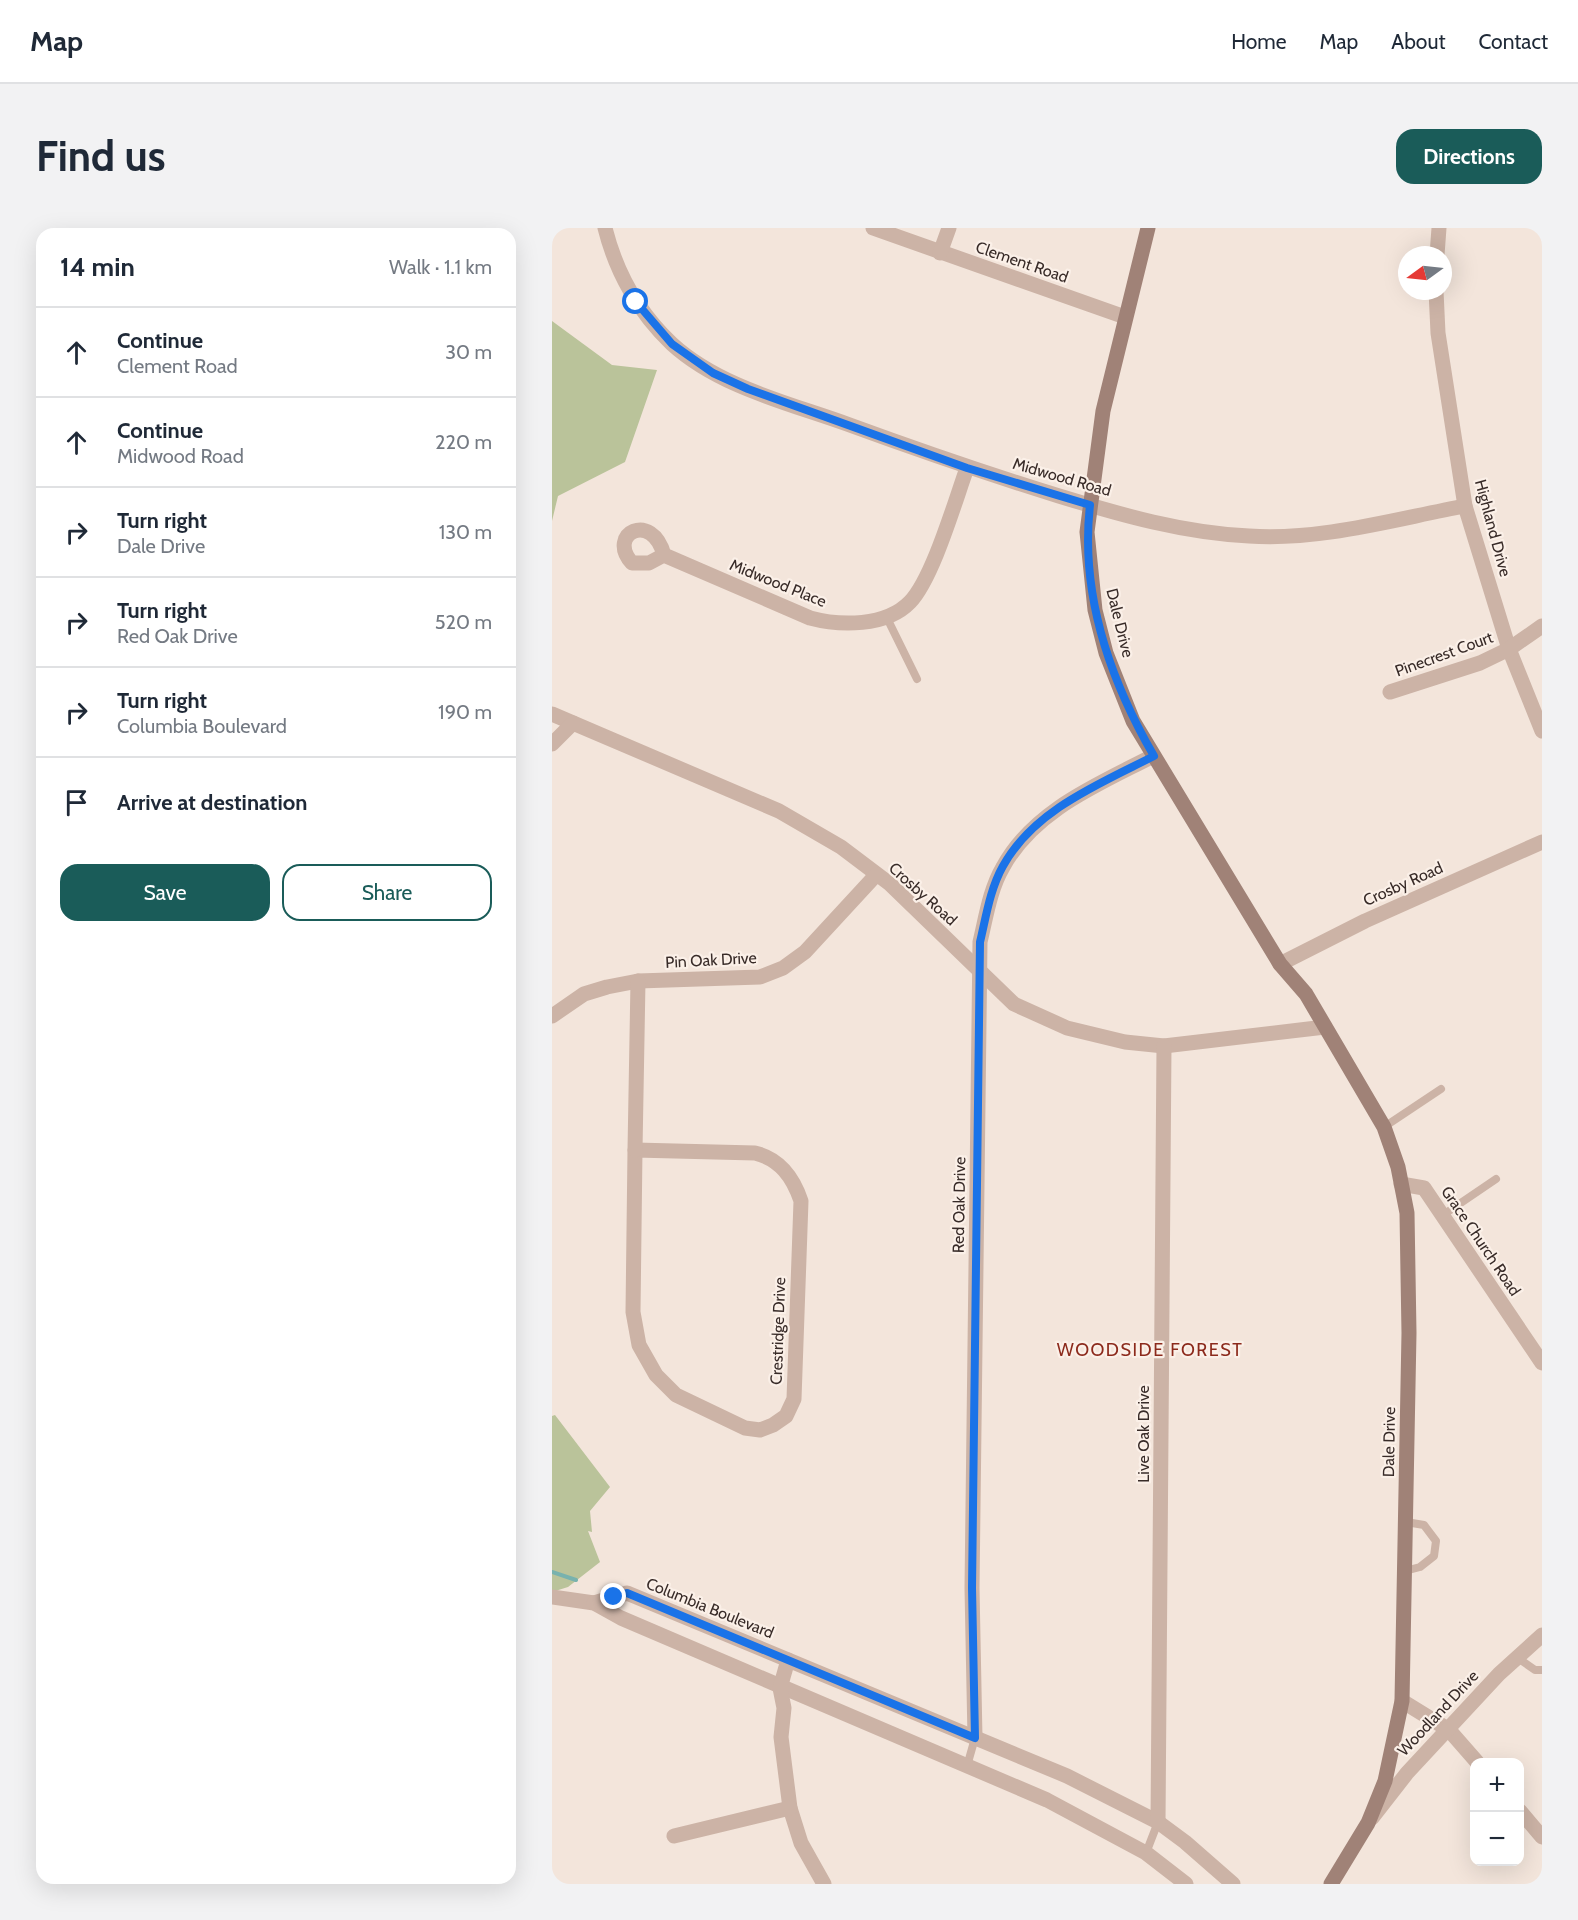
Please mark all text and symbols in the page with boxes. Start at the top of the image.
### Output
text: Map [30,24,83,58]
text: Home [1231,29,1287,54]
text: Map [1320,29,1358,54]
text: About [1391,29,1445,54]
text: Contact [1478,29,1548,54]
button: Directions [1396,129,1542,184]
text: Find us [36,130,165,182]
street label: Clement Road [973,237,1071,287]
north arrow [1398,246,1452,300]
text: 14 min [60,251,135,283]
text: Walk · 1.1 km [389,255,492,279]
route start [622,288,648,314]
text: Continue [117,327,203,354]
icon: ahead [60,336,93,369]
text: 30 m [445,340,492,364]
text: Clement Road [117,354,238,378]
text: Continue [117,417,203,444]
icon: ahead [60,426,93,459]
text: 220 m [435,430,492,454]
text: Midwood Road [117,444,244,468]
street label: Midwood Road [1011,454,1113,500]
street label: Highland Drive [1471,477,1515,579]
text: Turn right [117,507,207,534]
icon: right [60,516,93,549]
text: 130 m [439,520,492,544]
text: Dale Drive [117,534,205,558]
street label: Midwood Place [727,555,829,611]
street label: Dale Drive [1102,586,1138,660]
text: Turn right [117,597,207,624]
icon: right [60,606,93,639]
text: 520 m [435,610,492,634]
text: Red Oak Drive [117,624,238,648]
street label: Pinecrest Court [1392,627,1496,681]
text: Turn right [117,687,207,714]
icon: right [60,696,93,729]
text: 190 m [438,700,492,724]
text: Columbia Boulevard [117,714,287,738]
icon: arrive [60,786,93,819]
text: Arrive at destination [117,789,307,816]
street label: Crosby Road [885,858,961,930]
street label: Crosby Road [1360,858,1446,910]
button: Save [60,864,270,921]
button: Share [282,864,492,921]
street label: Pin Oak Drive [665,948,757,972]
street label: Red Oak Drive [949,1157,969,1253]
street label: Grace Church Road [1437,1183,1525,1299]
street label: Crestridge Drive [767,1277,789,1385]
district label: WOODSIDE FOREST [1057,1339,1243,1361]
street label: Live Oak Drive [1134,1385,1153,1483]
street label: Dale Drive [1379,1407,1399,1477]
street label: Columbia Boulevard [643,1574,777,1642]
route end [600,1583,626,1609]
street label: Woodland Drive [1394,1666,1482,1760]
map controls [1470,1758,1524,1866]
button: + [1470,1758,1524,1812]
button: − [1470,1812,1524,1866]

